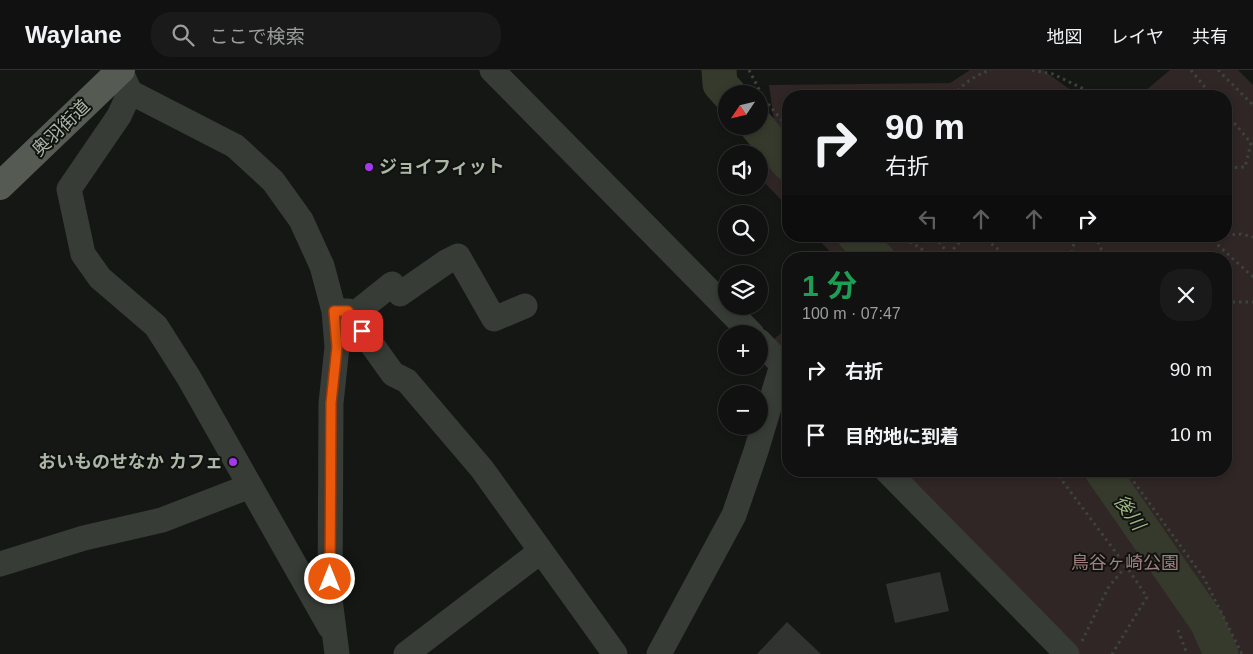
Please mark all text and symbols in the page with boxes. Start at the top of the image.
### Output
search box [151,12,501,57]
text: Waylane [25,21,121,48]
icon: search [169,21,197,49]
text: ここで検索 [209,26,305,47]
text: 地図 [1047,27,1083,47]
text: レイヤ [1111,27,1164,47]
text: 共有 [1192,27,1228,47]
north arrow [718,85,768,135]
map controls [718,85,768,435]
street label: 奥羽街道 [28,96,94,160]
text: 90 m [885,107,965,146]
icon: right [802,110,867,175]
button: sound [718,145,768,195]
text: 右折 [885,154,929,179]
place label: ジョイフィット [379,157,505,177]
marker: ジョイフィット [363,161,375,173]
button: search [718,205,768,255]
icon: left [914,205,942,233]
icon: ahead [967,205,995,233]
icon: ahead [1020,205,1048,233]
icon: right [1073,205,1101,233]
button: layers [718,265,768,315]
text: 1 分 [802,269,857,302]
button: close [1160,269,1212,321]
text: 100 m · 07:47 [802,305,901,322]
pin [341,310,383,352]
icon: arrive [348,317,376,345]
button: + [718,325,768,375]
icon: right [802,356,830,384]
text: 90 m [1170,359,1212,380]
text: 右折 [845,361,883,382]
button: − [718,385,768,435]
icon: arrive [802,421,830,449]
text: 10 m [1170,424,1212,445]
text: 目的地に到着 [845,426,959,447]
place label: おいものせなか カフェ [38,452,223,472]
marker: おいものせなか カフェ [227,456,239,468]
water label: 後川 [1110,491,1150,536]
position arrow [303,552,355,604]
park label: 鳥谷ヶ崎公園 [1071,553,1179,573]

